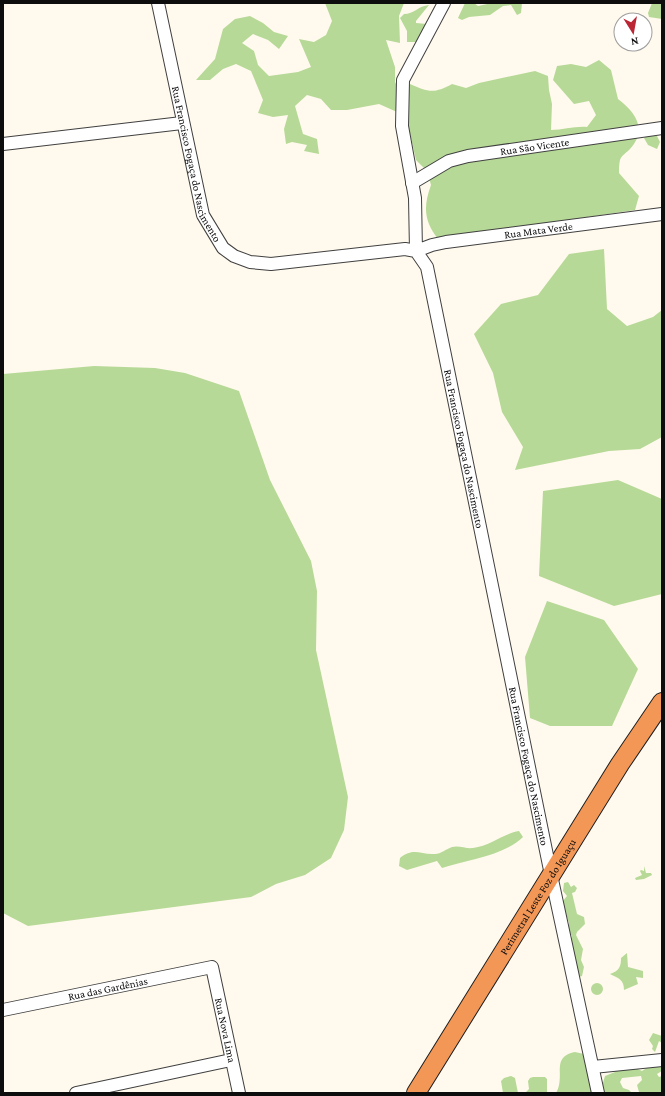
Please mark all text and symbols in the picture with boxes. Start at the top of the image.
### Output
north arrow [613,12,653,52]
text: N [630,35,640,49]
street label: Rua Francisco Fogaça do Nascimento [170,85,224,244]
street label: Rua São Vicente [499,135,570,157]
street label: Rua Mata Verde [503,220,574,240]
street label: Rua Francisco Fogaça do Nascimento [442,368,486,530]
street label: Rua Francisco Fogaça do Nascimento [507,686,551,847]
street label: Perimetral Leste Foz do Iguaçu [497,836,578,957]
street label: Rua das Gardênias [67,974,149,1002]
street label: Rua Nova Lima [213,997,238,1064]

